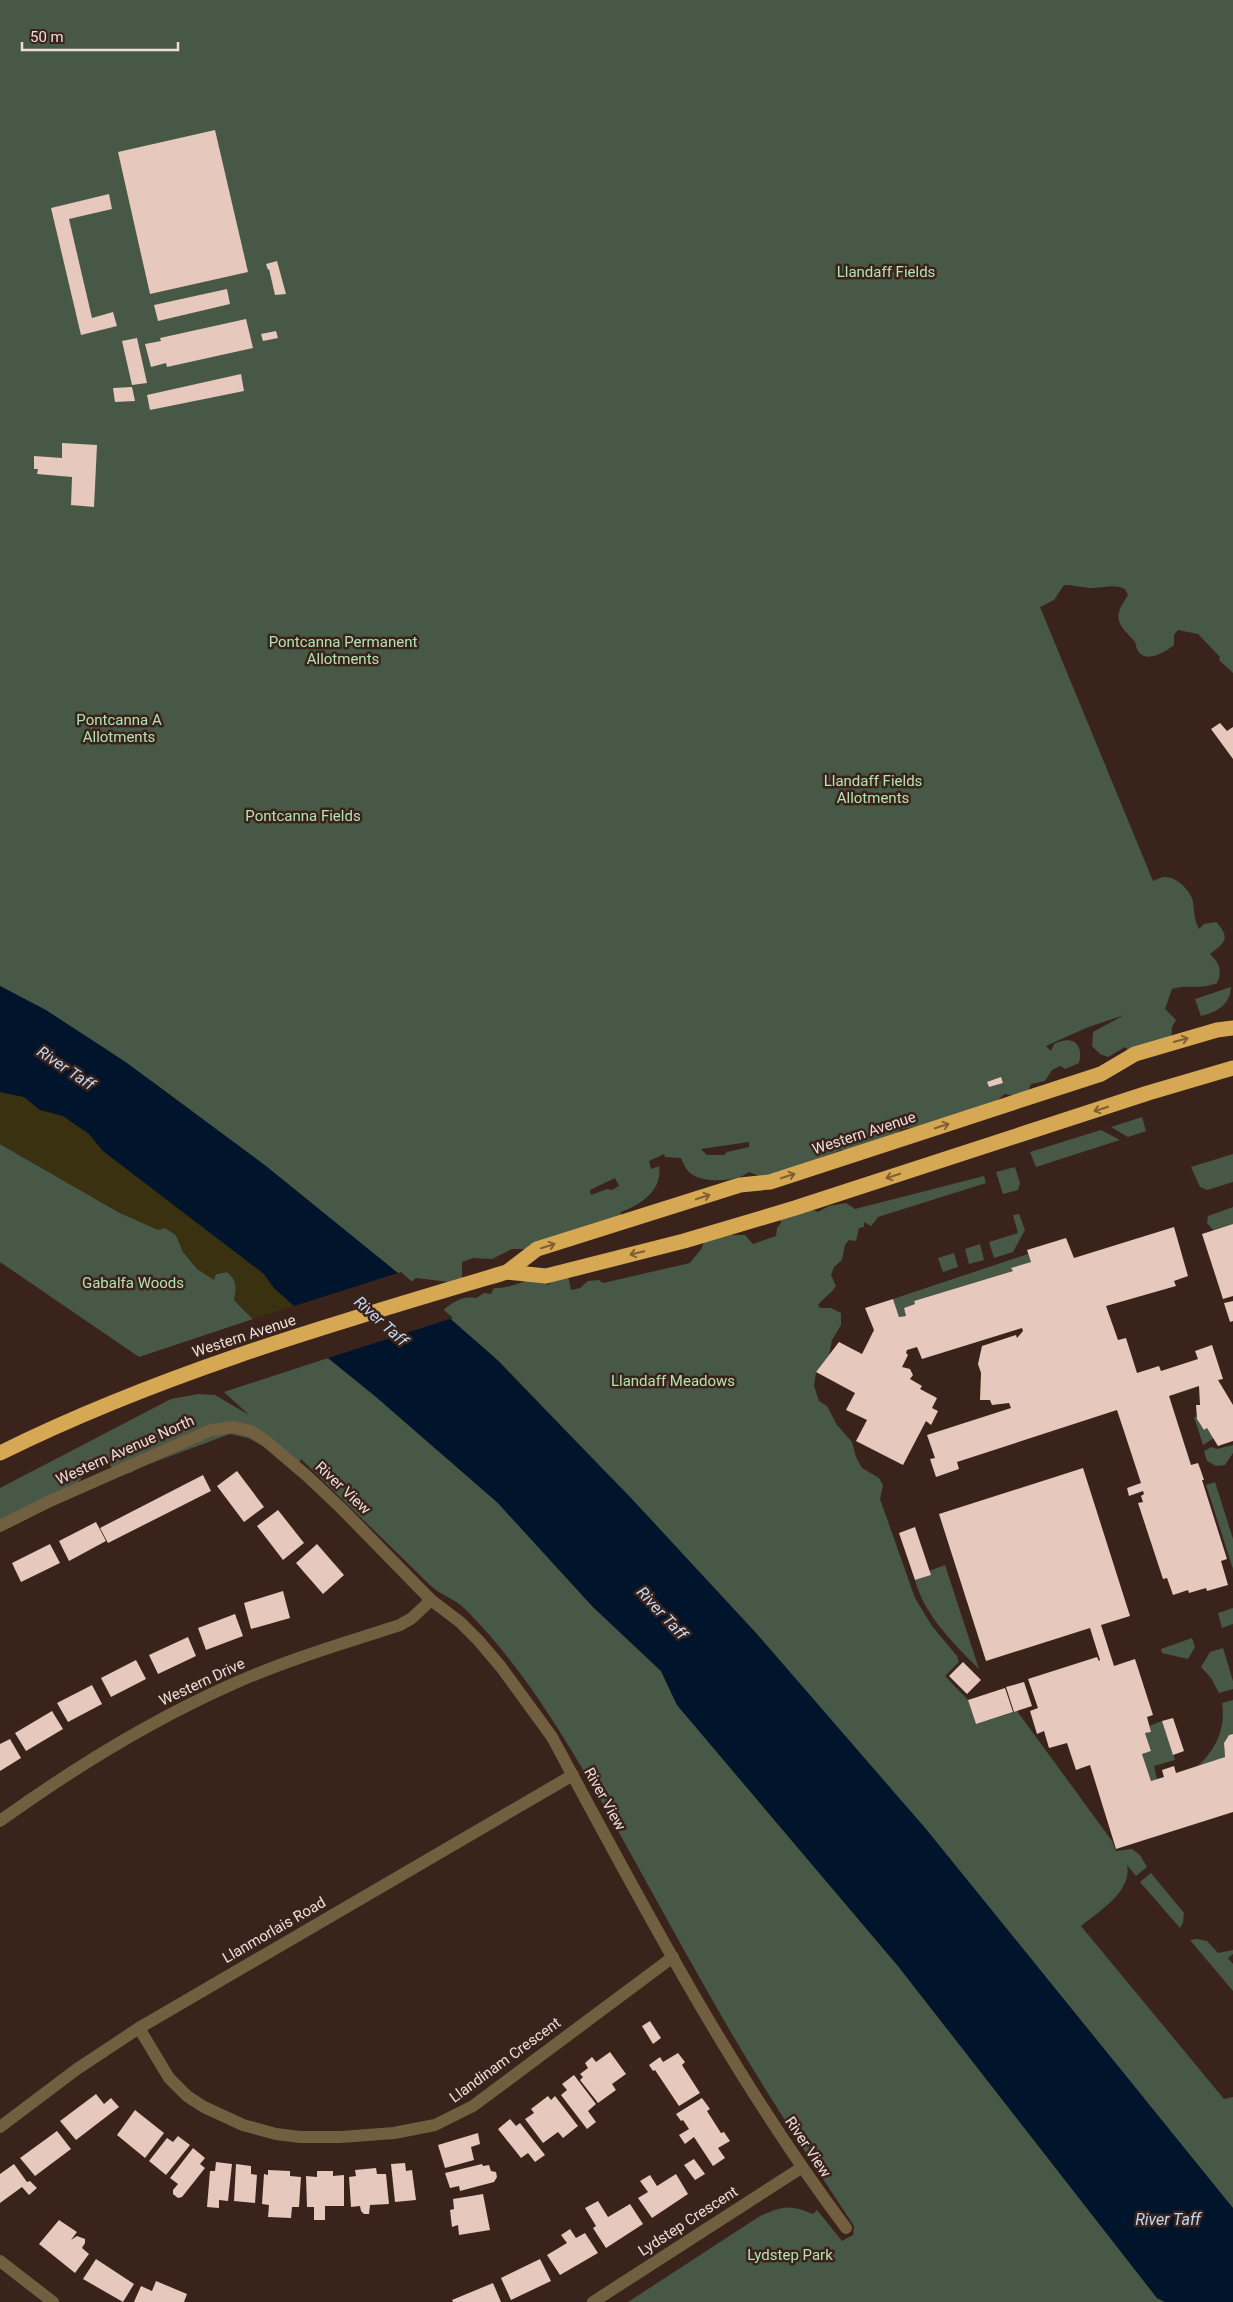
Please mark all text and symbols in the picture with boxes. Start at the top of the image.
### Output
scale bar [22,20,179,52]
text: 50 m [30,28,64,46]
park label: Llandaff Fields [837,263,935,281]
park label: Pontcanna Permanent Allotments [269,633,417,668]
park label: Pontcanna A Allotments [76,711,162,746]
park label: Llandaff Fields Allotments [824,772,922,807]
park label: Pontcanna Fields [245,807,361,825]
one-way arrow [1173,1035,1189,1045]
water label: River Taff [34,1042,100,1095]
one-way arrow [1094,1104,1110,1114]
street label: Western Avenue [810,1108,918,1158]
one-way arrow [934,1120,950,1130]
one-way arrow [779,1171,795,1180]
one-way arrow [885,1172,901,1182]
one-way arrow [695,1192,711,1202]
one-way arrow [539,1240,555,1250]
one-way arrow [629,1249,645,1258]
park label: Gabalfa Woods [82,1274,184,1292]
water label: River Taff [350,1292,413,1351]
street label: Western Avenue [190,1311,298,1361]
park label: Llandaff Meadows [611,1372,735,1390]
street label: Western Avenue North [53,1411,197,1489]
street label: River View [312,1458,374,1518]
water label: River Taff [633,1583,692,1645]
street label: Western Drive [156,1654,248,1710]
street label: River View [580,1764,630,1834]
street label: Llanmorlais Road [219,1893,329,1967]
street label: Llandinam Crescent [446,2014,564,2106]
street label: River View [781,2113,835,2181]
street label: Lydstep Crescent [635,2182,741,2260]
water label: River Taff [1135,2210,1202,2229]
park label: Lydstep Park [747,2246,833,2264]

